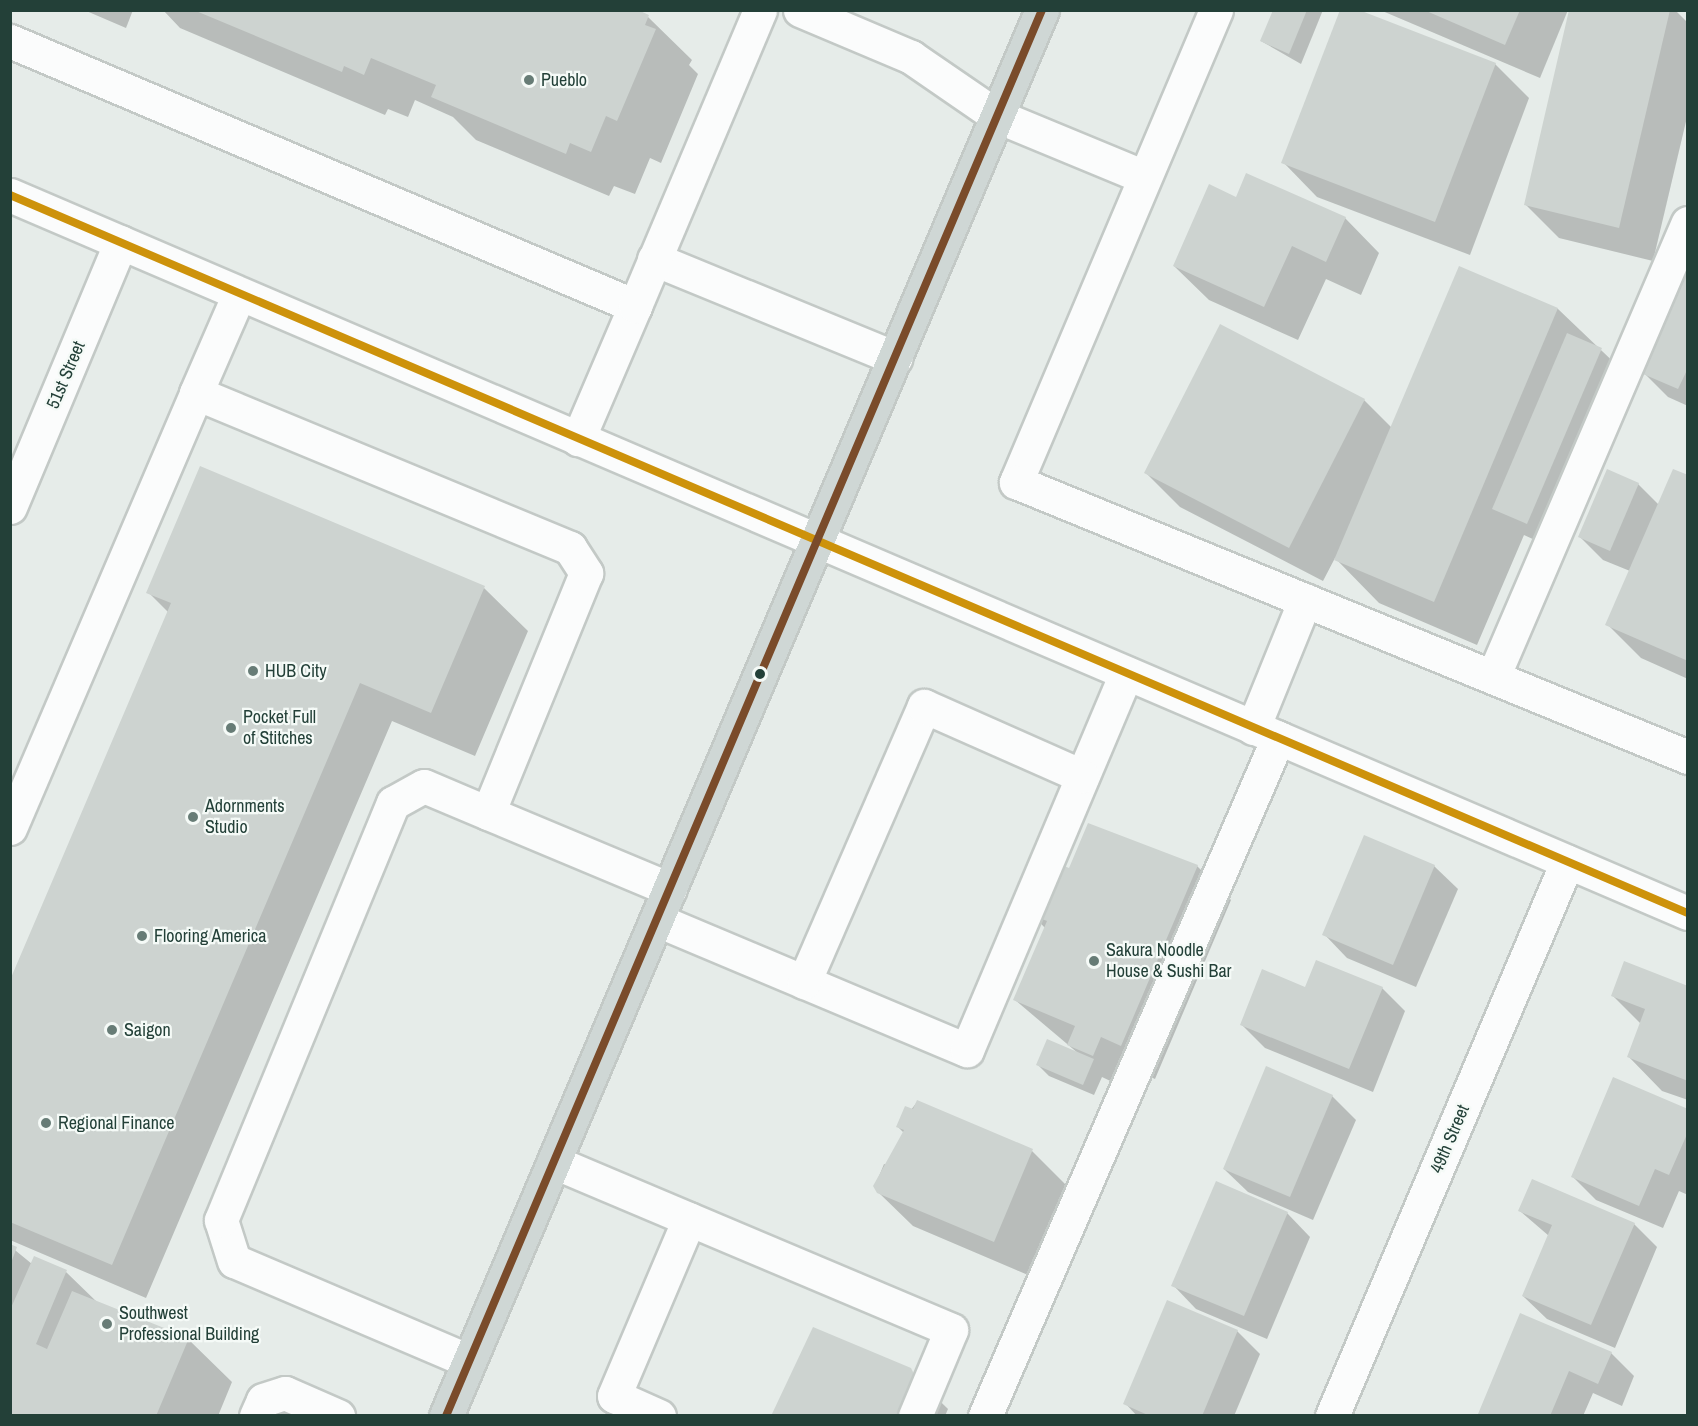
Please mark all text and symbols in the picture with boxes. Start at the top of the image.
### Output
place label: Pueblo [541,69,587,91]
marker: Pueblo [522,73,536,87]
street label: 51st Street [42,338,90,412]
place label: HUB City [265,660,327,682]
marker: HUB City [246,664,260,678]
unlabelled marker [754,668,766,680]
place label: Pocket Full of Stitches [243,707,316,750]
marker: Pocket Full of Stitches [224,721,238,735]
place label: Adornments Studio [205,796,285,838]
marker: Adornments Studio [186,810,200,824]
place label: Flooring America [154,925,267,947]
marker: Flooring America [135,929,149,943]
place label: Sakura Noodle House & Sushi Bar [1106,940,1232,982]
marker: Sakura Noodle House & Sushi Bar [1087,954,1101,968]
place label: Saigon [124,1019,171,1041]
marker: Saigon [105,1023,119,1037]
street label: 49th Street [1426,1102,1474,1176]
place label: Regional Finance [58,1112,175,1134]
marker: Regional Finance [39,1116,53,1130]
place label: Southwest Professional Building [119,1303,259,1346]
marker: Southwest Professional Building [100,1317,114,1331]

